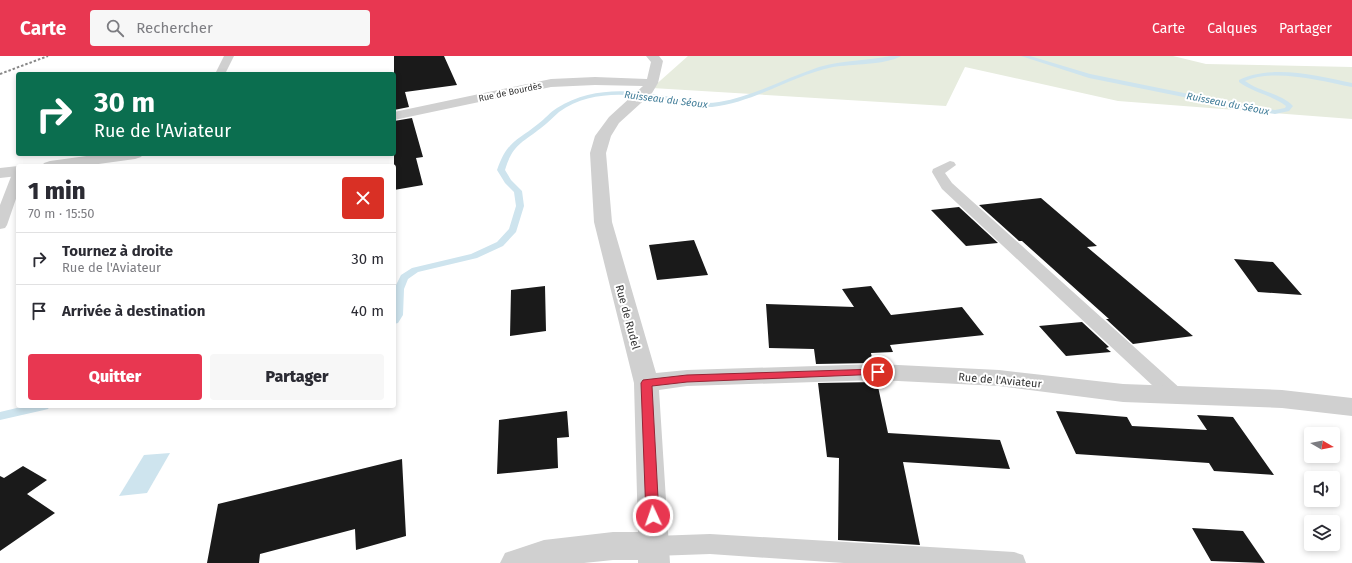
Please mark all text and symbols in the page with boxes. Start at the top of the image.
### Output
search box [90,10,370,46]
text: Carte [20,17,66,40]
icon: search [104,17,126,39]
text: Rechercher [136,19,213,37]
text: Carte [1152,20,1185,37]
text: Calques [1207,20,1257,37]
text: Partager [1279,20,1332,37]
street label: Rue de Bourdès [478,80,542,104]
text: 30 m [94,86,155,119]
icon: right [28,88,80,140]
water label: Ruisseau du Séoux [624,89,708,111]
water label: Ruisseau du Séoux [1185,90,1270,118]
text: Rue de l'Aviateur [94,120,231,142]
text: 1 min [28,177,86,205]
button: close [342,177,384,219]
text: 70 m · 15:50 [28,206,95,221]
text: Tournez à droite [62,242,173,260]
icon: right [28,248,50,270]
text: 30 m [351,250,384,268]
text: Rue de l'Aviateur [62,260,161,275]
street label: Rue de Rudel [613,283,642,351]
icon: arrive [28,300,50,322]
text: Arrivée à destination [62,302,205,320]
text: 40 m [351,302,384,320]
button: Quitter [28,354,202,400]
button: Partager [210,354,384,400]
pin [861,355,895,389]
icon: arrive [867,361,889,383]
street label: Rue de l'Aviateur [958,370,1043,391]
north arrow [1304,427,1340,463]
map controls [1304,427,1340,551]
button: sound [1304,471,1340,507]
position arrow [632,495,674,537]
button: layers [1304,515,1340,551]

